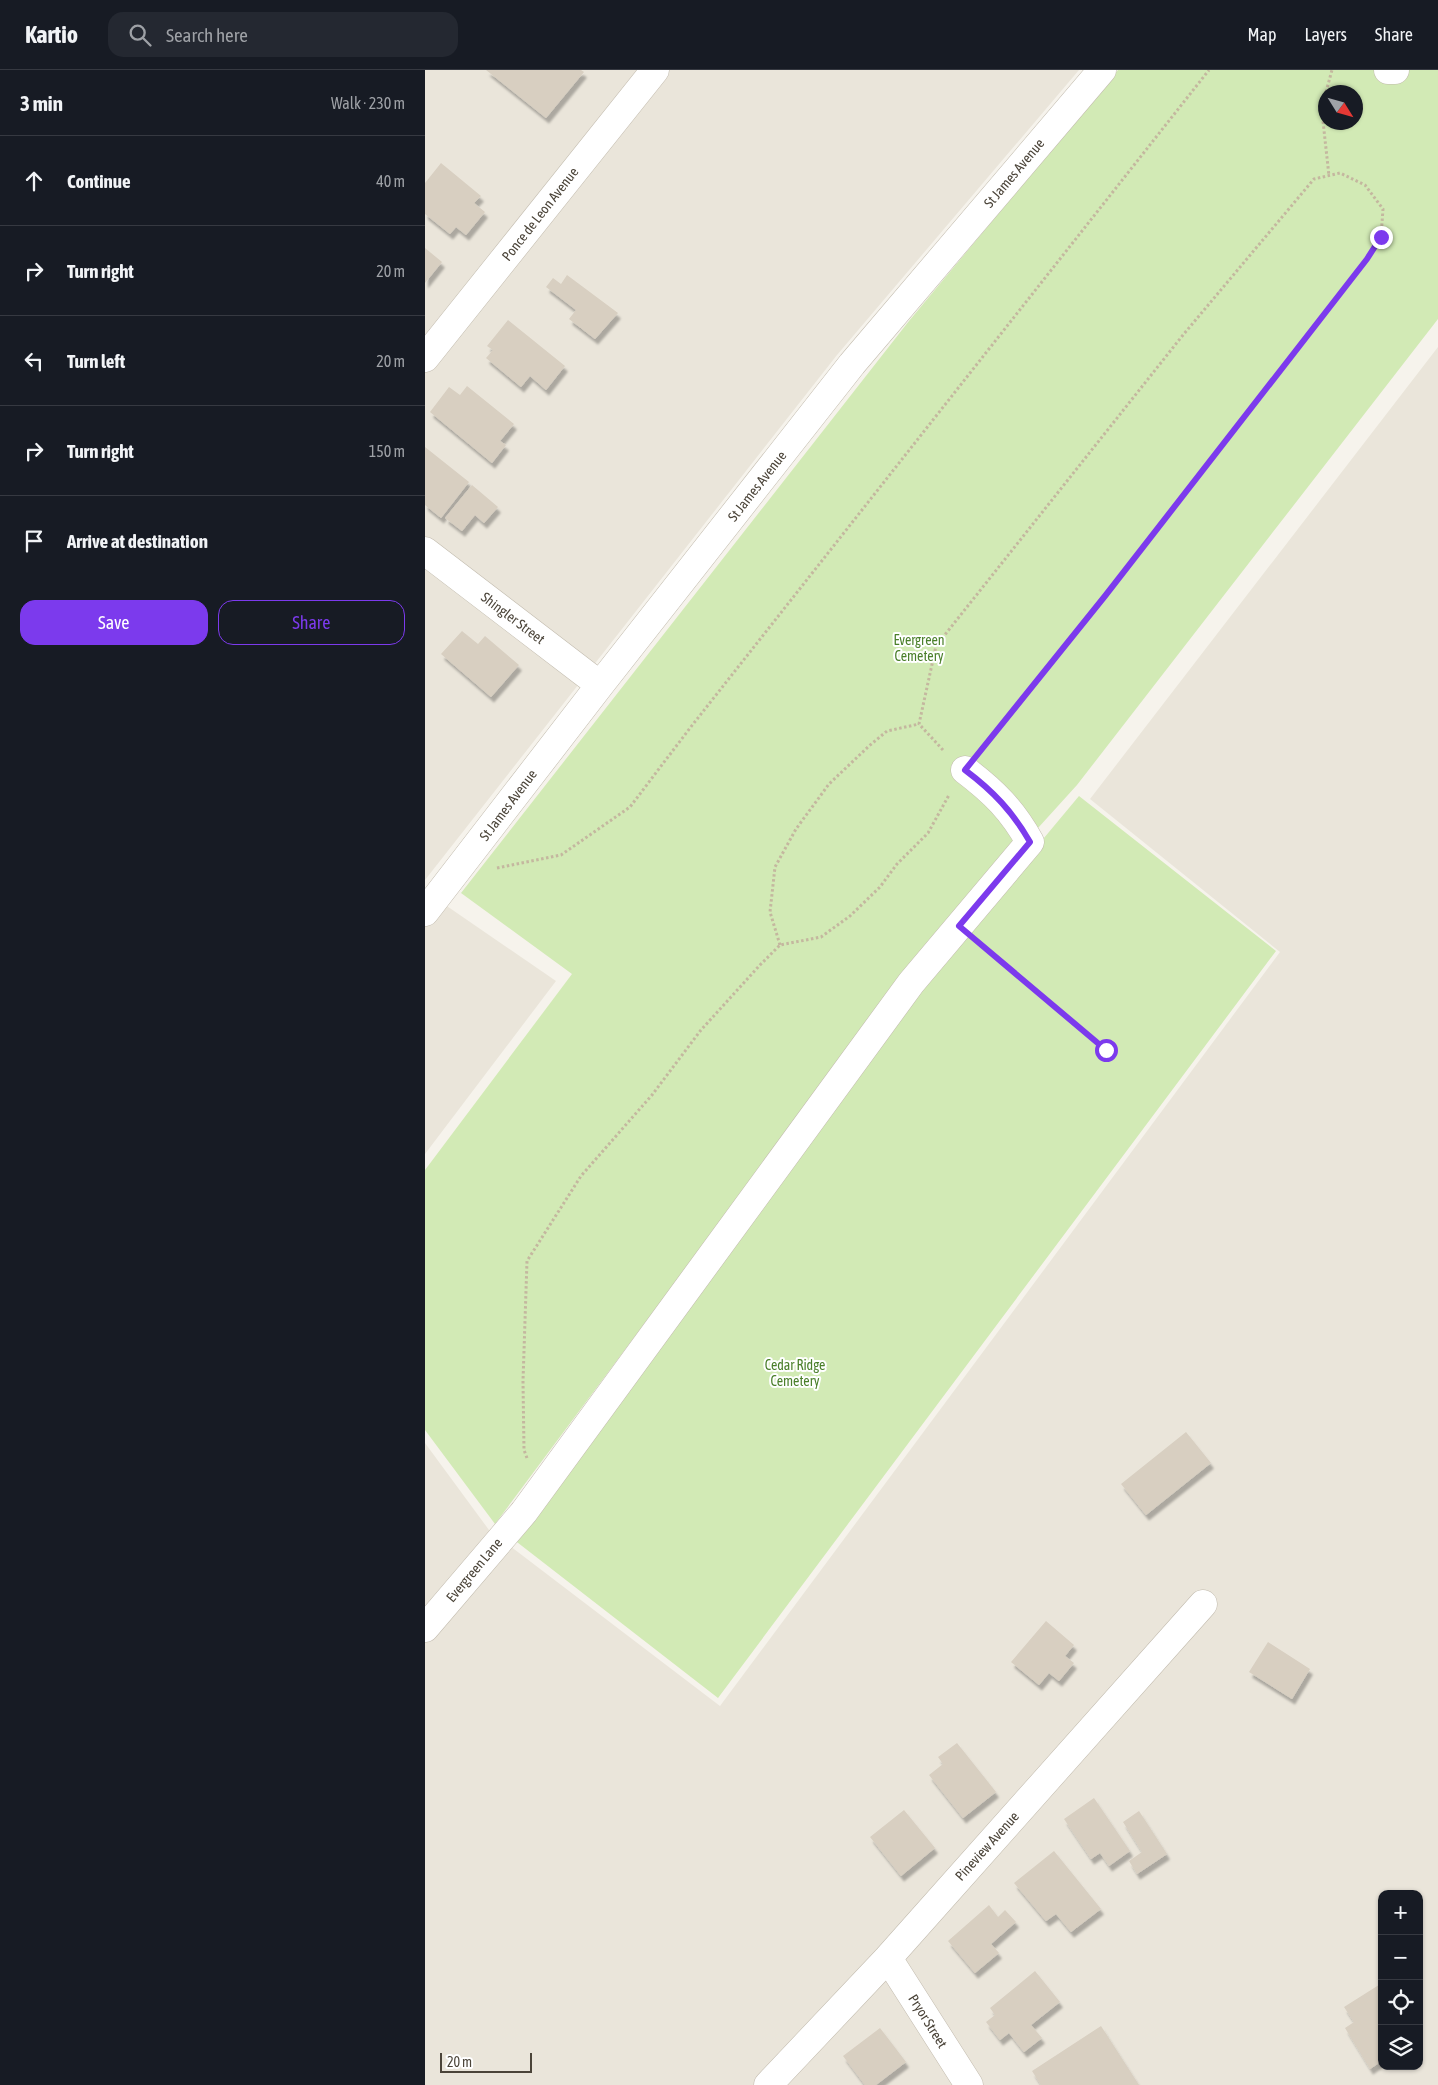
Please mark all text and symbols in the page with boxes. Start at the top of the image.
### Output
search box [108,12,458,57]
text: Kartio [25,21,78,48]
icon: search [126,21,154,49]
text: Search here [166,24,248,46]
text: Map [1247,24,1276,45]
text: Layers [1304,24,1347,45]
text: Share [1375,24,1413,45]
north arrow [1318,85,1363,130]
text: 3 min [20,91,63,115]
text: Walk · 230 m [331,94,405,112]
street label: St James Avenue [981,135,1047,211]
street label: Ponce de Leon Avenue [499,164,581,264]
icon: ahead [20,167,48,195]
text: Continue [67,170,131,192]
text: 40 m [376,172,405,190]
route end [1370,226,1393,249]
icon: right [20,257,48,285]
text: Turn right [67,260,134,282]
text: 20 m [376,262,405,280]
icon: left [20,347,48,375]
text: Turn left [67,350,125,372]
text: 20 m [376,352,405,370]
icon: right [20,437,48,465]
text: Turn right [67,440,134,462]
text: 150 m [369,442,405,460]
street label: St James Avenue [725,448,789,524]
icon: arrive [20,527,48,555]
text: Arrive at destination [67,530,208,552]
street label: Shingler Street [478,589,548,647]
button: Save [20,600,208,645]
button: Share [218,600,405,645]
park label: Evergreen Cemetery [893,632,945,664]
street label: St James Avenue [476,766,540,844]
route start [1095,1039,1118,1062]
park label: Cedar Ridge Cemetery [765,1357,825,1389]
street label: Evergreen Lane [443,1535,505,1605]
street label: Pineview Avenue [952,1808,1022,1884]
map controls [1378,1890,1423,2070]
button: + [1378,1890,1423,1935]
button: − [1378,1935,1423,1980]
button: locate [1378,1980,1423,2025]
street label: Pryor Street [905,1991,951,2051]
button: layers [1378,2025,1423,2070]
scale bar [440,2050,533,2073]
text: 20 m [447,2054,472,2070]

